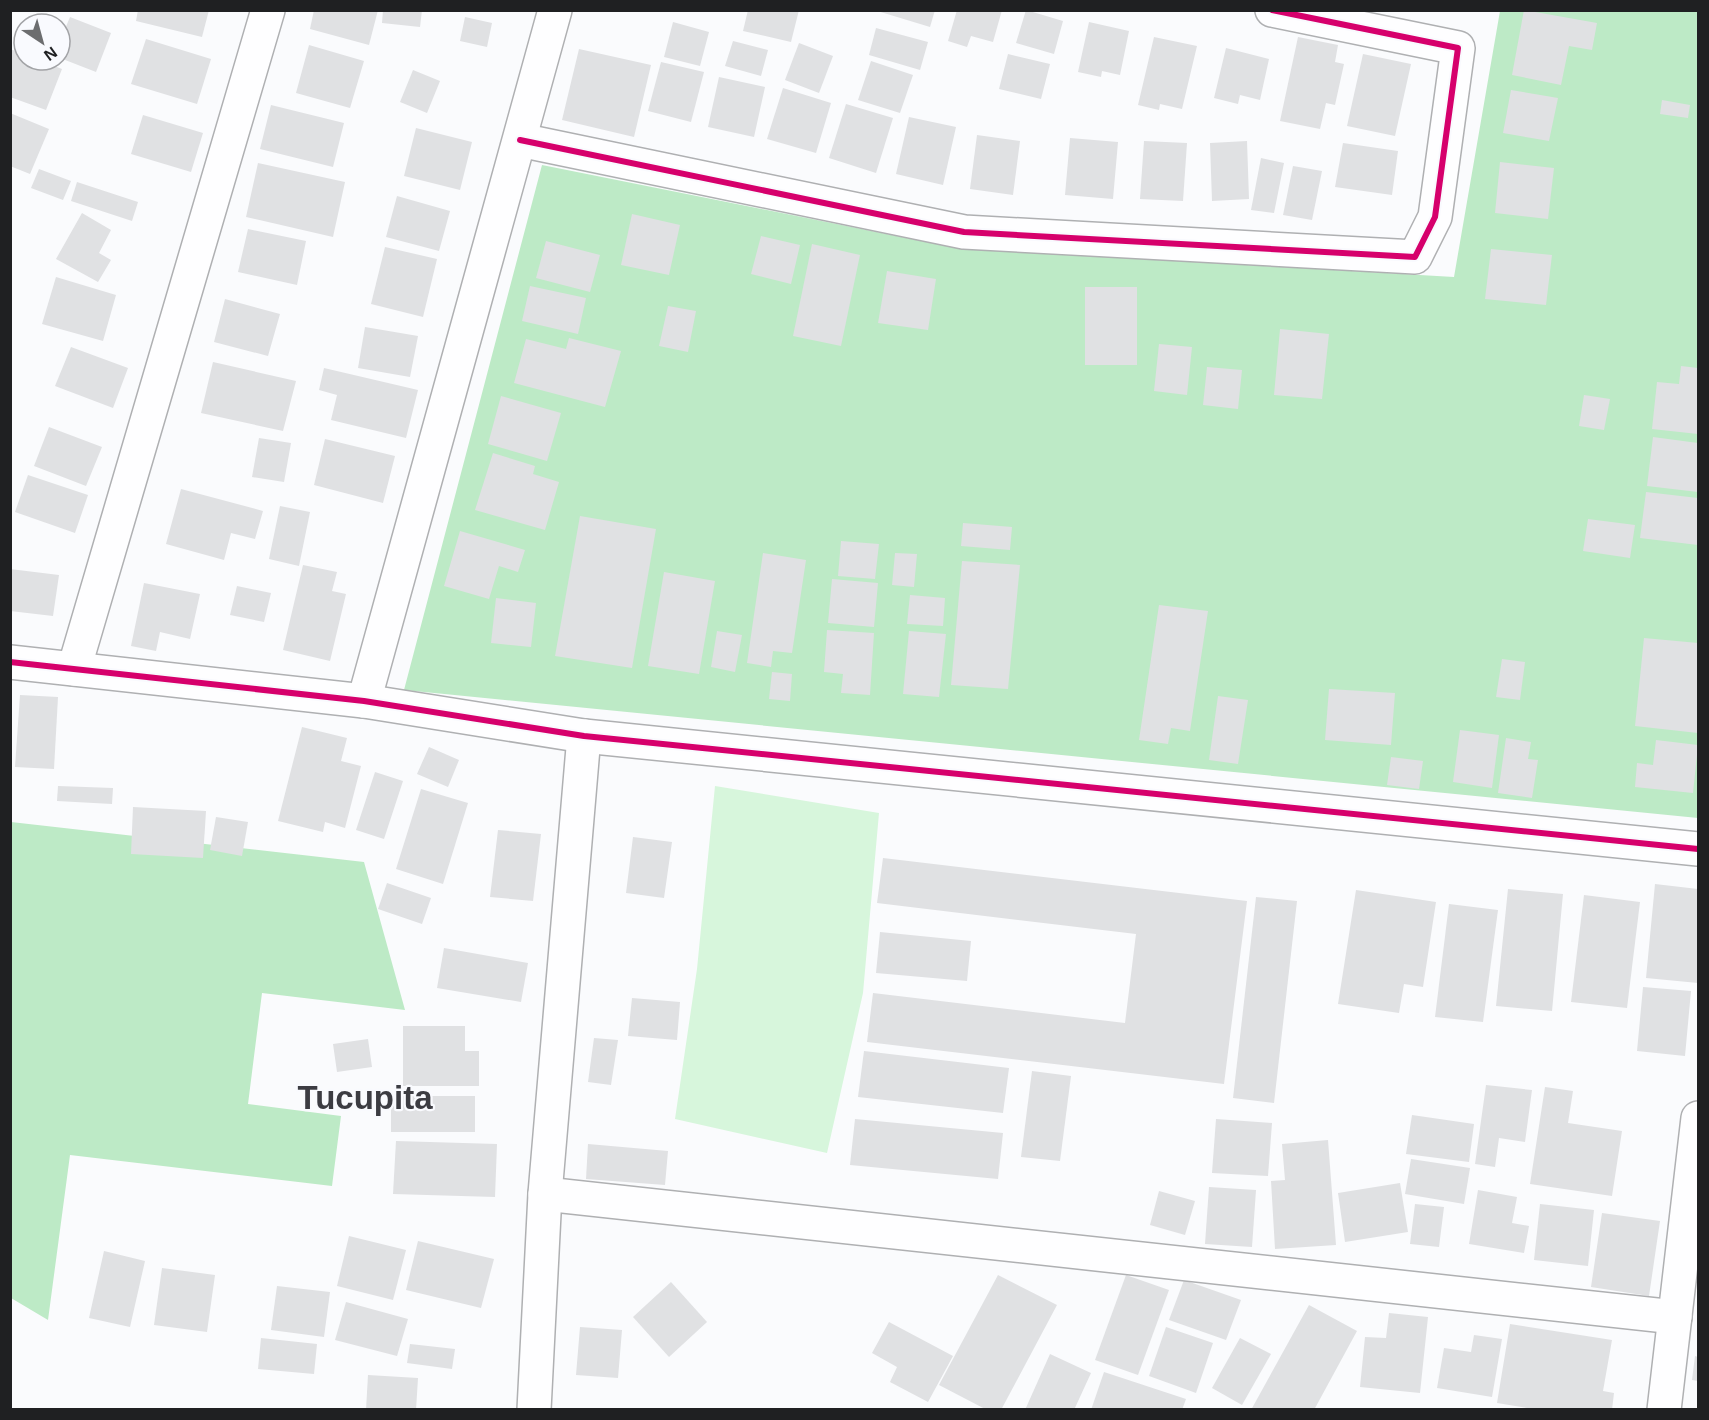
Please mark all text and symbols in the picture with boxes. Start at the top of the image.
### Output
north arrow [12,12,72,72]
text: N [41,43,60,64]
district label: Tucupita [297,1079,433,1116]

